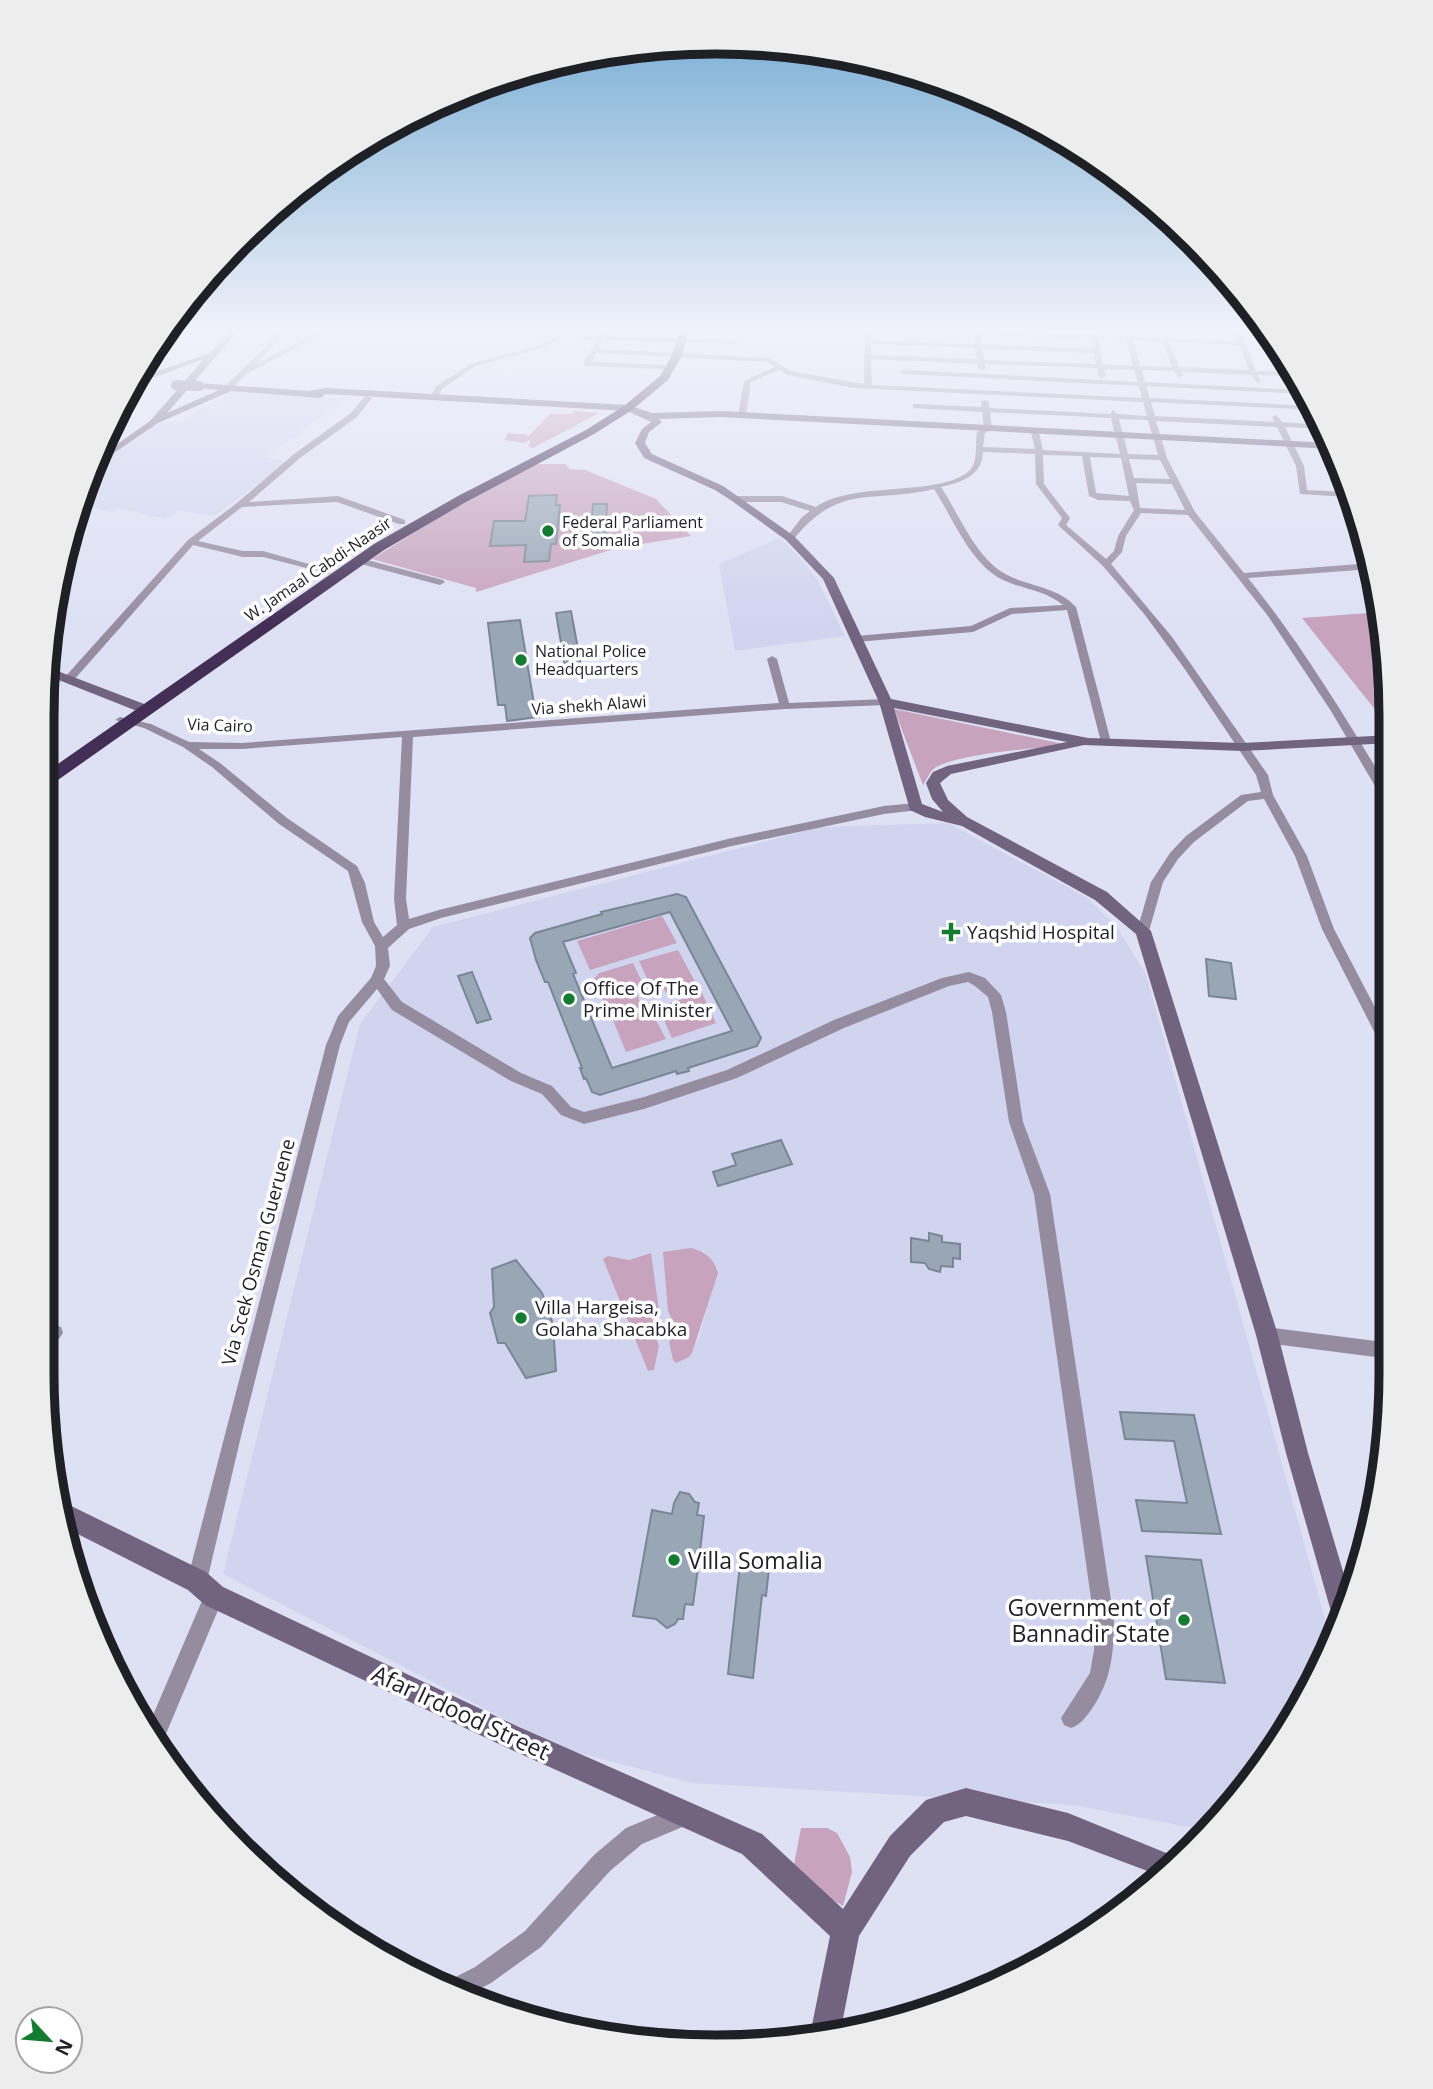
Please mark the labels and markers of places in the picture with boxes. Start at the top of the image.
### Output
place label: Federal Parliament of Somalia [562,511,703,551]
marker: Federal Parliament of Somalia [540,523,556,539]
place label: National Police Headquarters [535,640,646,680]
marker: National Police Headquarters [513,652,529,668]
place label: Yaqshid Hospital [967,919,1115,945]
marker: Yaqshid Hospital [941,922,961,942]
place label: Office Of The Prime Minister [583,975,713,1023]
marker: Office Of The Prime Minister [561,991,577,1007]
place label: Villa Hargeisa, Golaha Shacabka [535,1294,687,1342]
marker: Villa Hargeisa, Golaha Shacabka [513,1310,529,1326]
place label: Villa Somalia [688,1544,823,1576]
marker: Villa Somalia [666,1552,682,1568]
place label: Government of Bannadir State [1007,1591,1171,1649]
marker: Government of Bannadir State [1176,1612,1192,1628]

